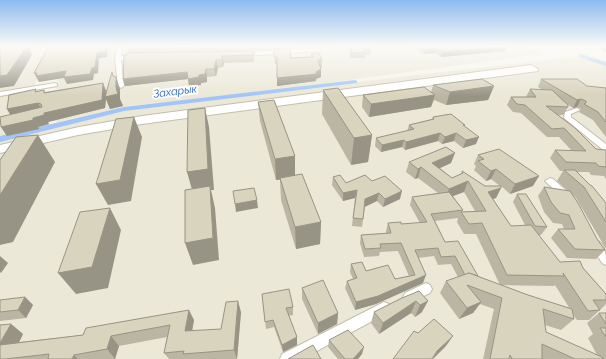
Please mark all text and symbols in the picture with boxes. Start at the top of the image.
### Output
water label: Захарык [153,82,198,101]

